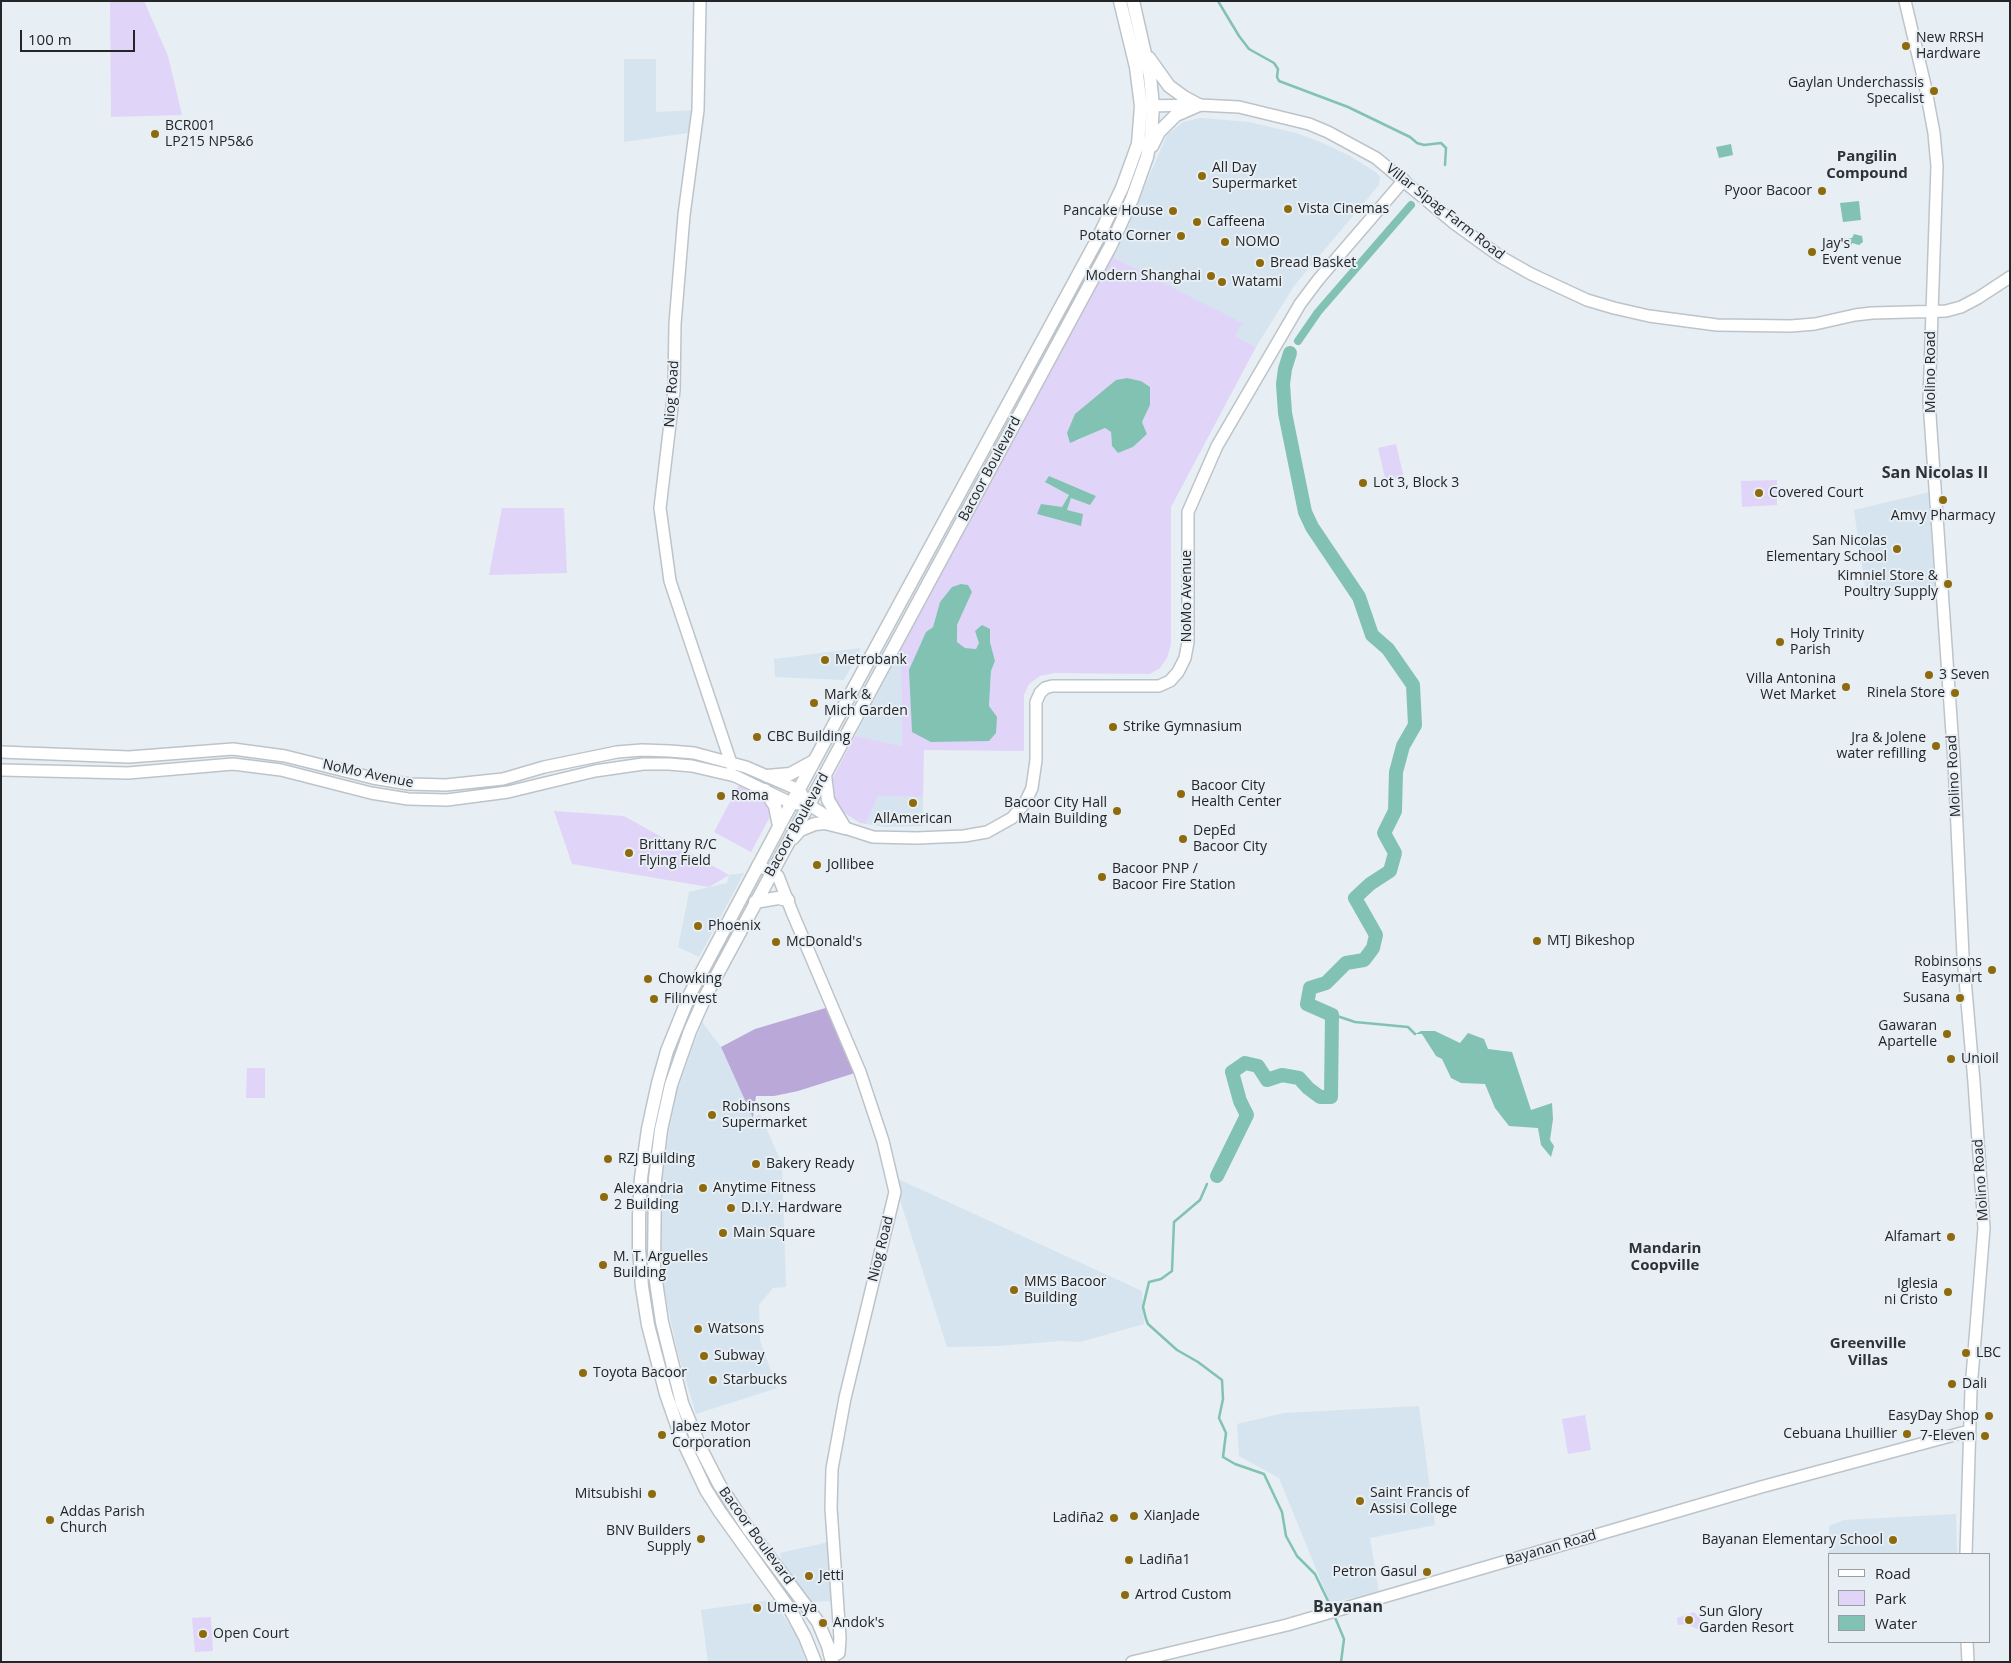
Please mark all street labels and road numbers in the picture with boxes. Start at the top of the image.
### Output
street label: Villar Sipag Farm Road [1382,161,1508,263]
street label: Molino Road [1923,331,1939,413]
street label: Niog Road [661,360,683,428]
street label: Bacoor Boulevard [955,414,1025,524]
street label: NoMo Avenue [1179,550,1195,642]
street label: Molino Road [1943,735,1965,817]
street label: NoMo Avenue [321,756,415,792]
street label: Bacoor Boulevard [761,770,833,880]
street label: Molino Road [1970,1138,1992,1222]
street label: Niog Road [865,1214,897,1284]
street label: Bacoor Boulevard [715,1484,797,1588]
street label: Bayanan Road [1504,1527,1598,1569]

